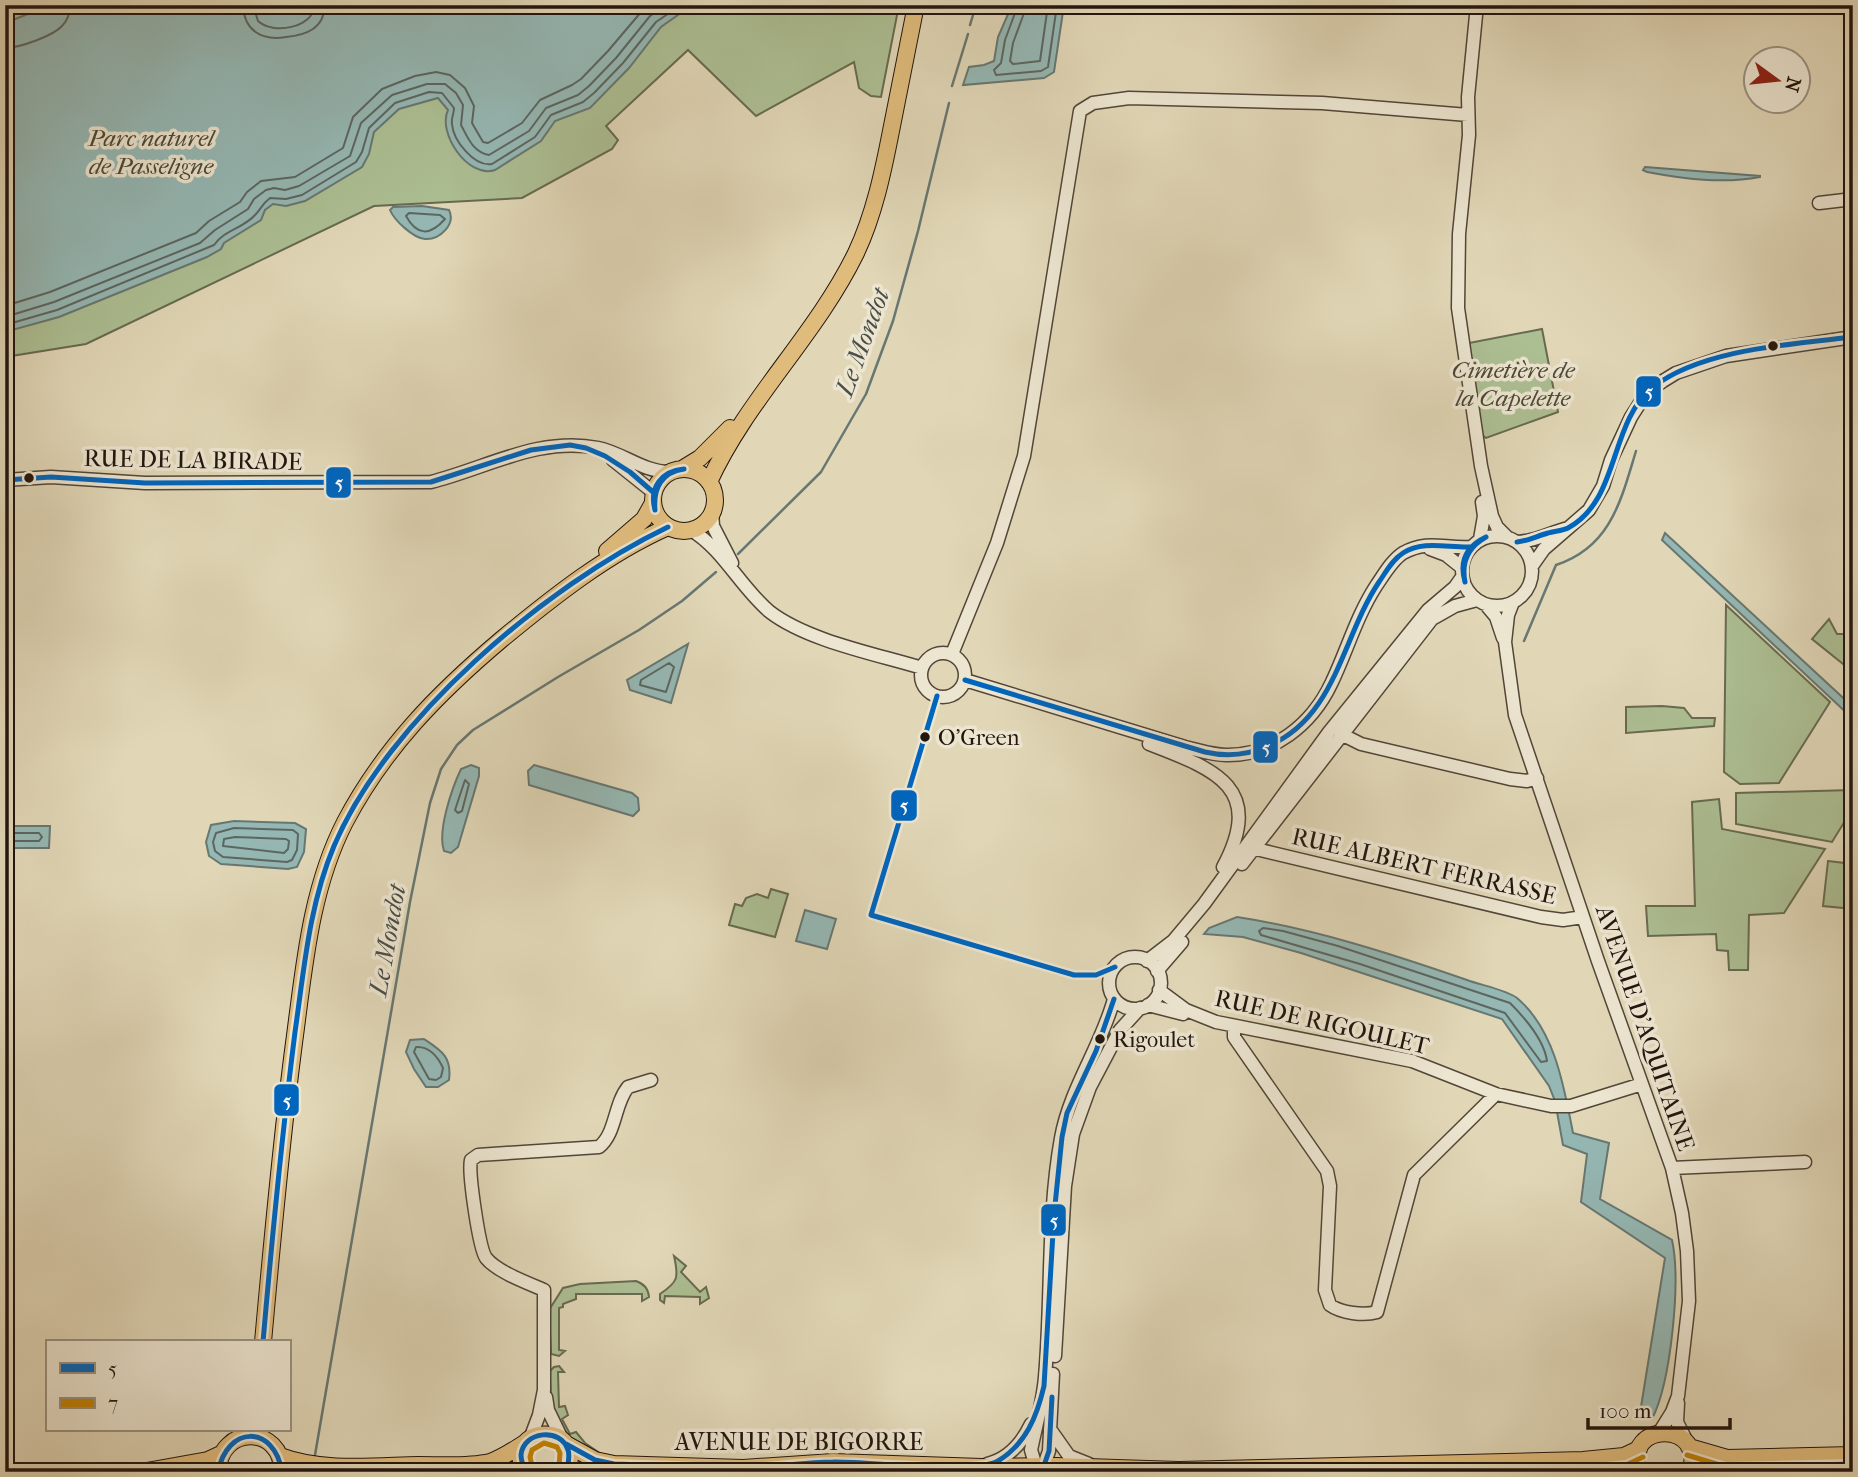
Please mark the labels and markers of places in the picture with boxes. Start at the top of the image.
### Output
unlabelled marker [1766,339,1780,353]
unlabelled marker [22,471,36,485]
place label: O'Green [938,725,1020,751]
marker: O'Green [918,730,932,744]
place label: Rigoulet [1113,1027,1195,1053]
marker: Rigoulet [1093,1032,1107,1046]

